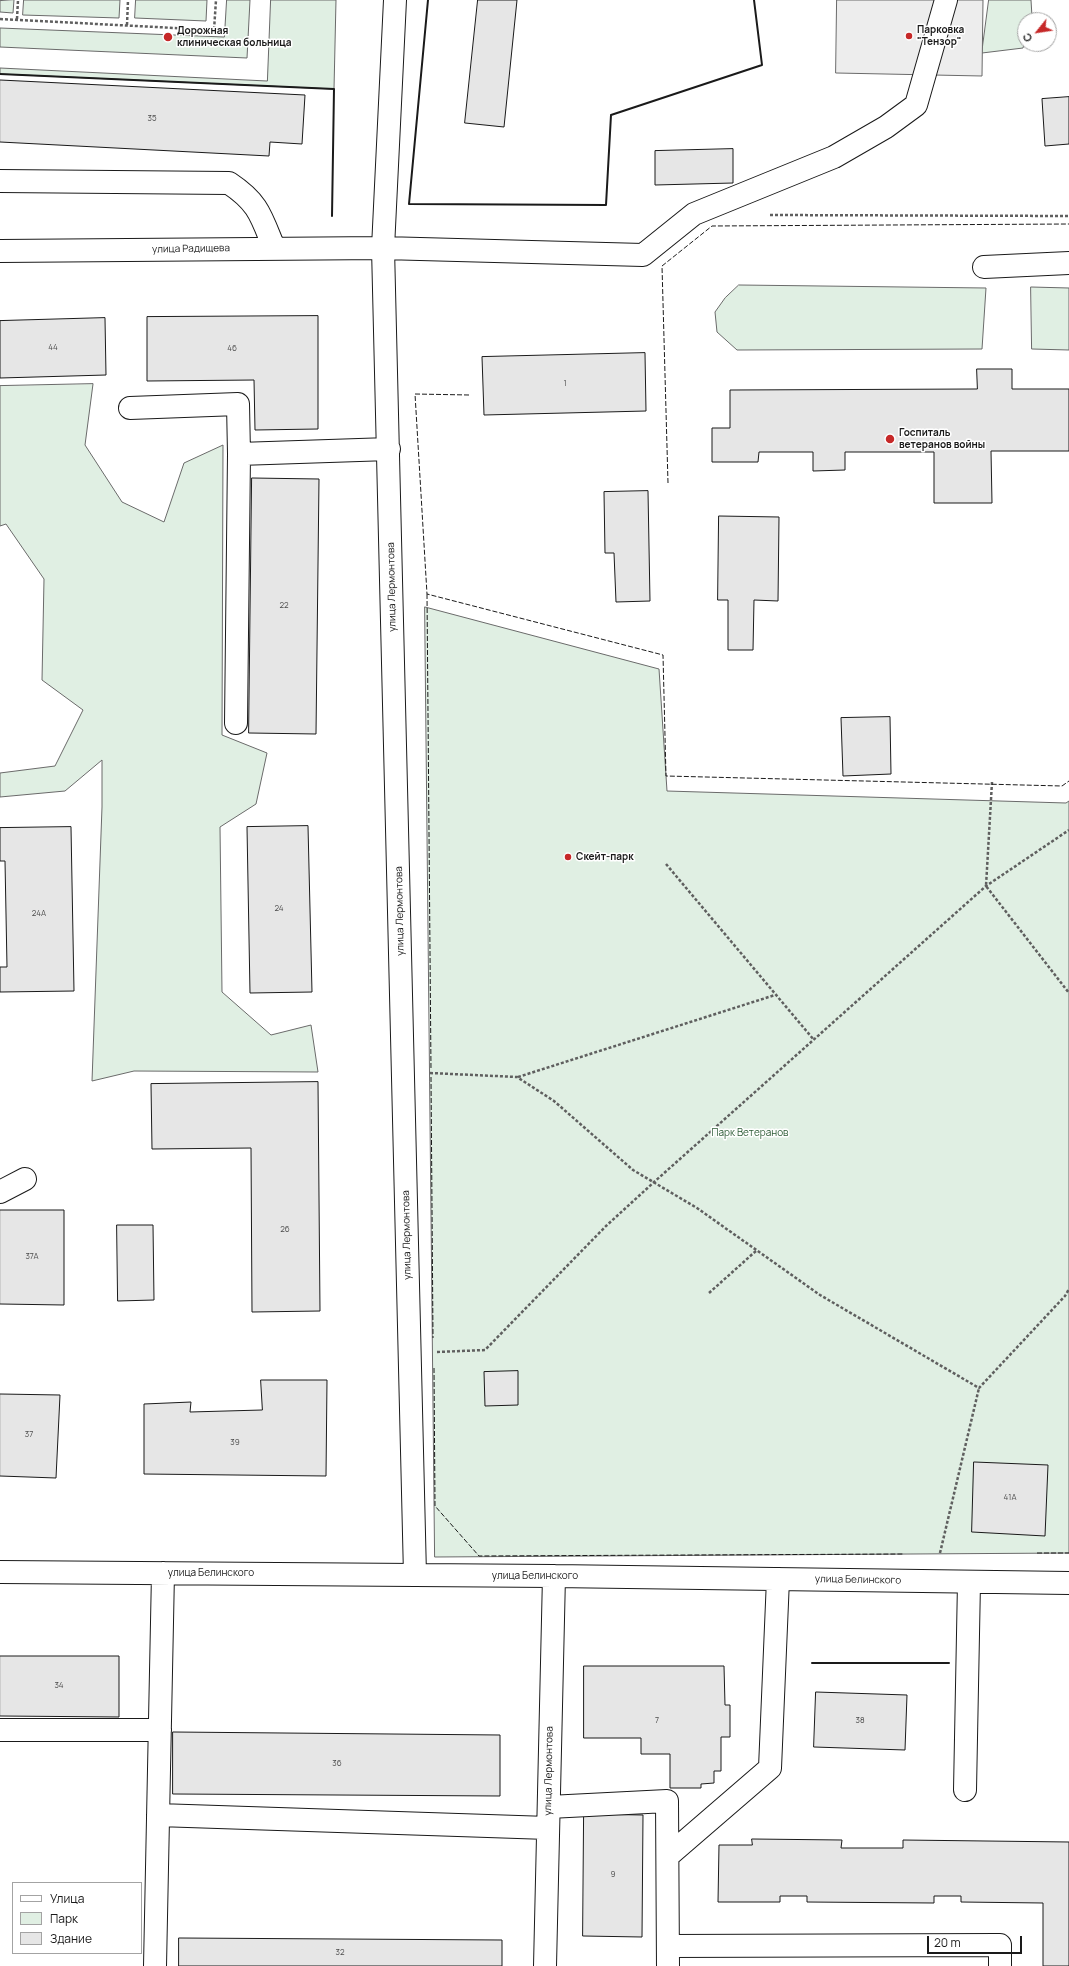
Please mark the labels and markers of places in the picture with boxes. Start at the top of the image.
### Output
place label: Парковка "Тензор" [917,24,964,48]
place label: Дорожная клиническая больница [177,25,292,48]
marker: Дорожная клиническая больница [162,31,174,43]
marker: Парковка "Тензор" [904,31,914,41]
place label: Госпиталь ветеранов войны [899,427,985,450]
marker: Госпиталь ветеранов войны [884,433,896,445]
place label: Скейт-парк [576,851,634,863]
marker: Скейт-парк [563,852,573,862]

